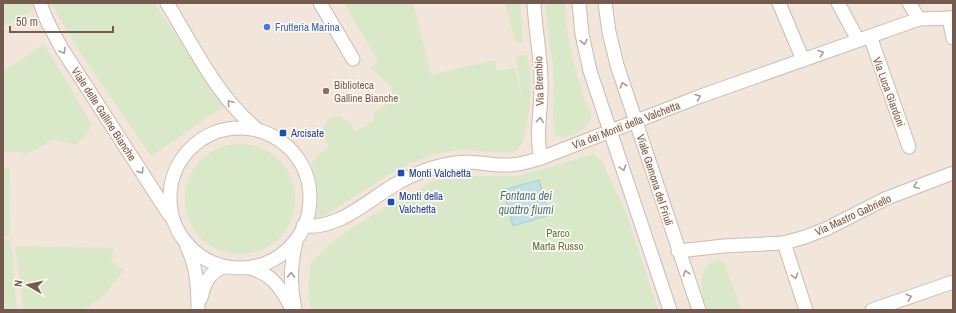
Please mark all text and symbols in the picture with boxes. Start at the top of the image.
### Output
scale bar [10,8,113,34]
text: 50 m [16,14,38,30]
place label: Frutteria Marina [275,20,340,34]
marker: Frutteria Marina [262,22,272,32]
one-way arrow [579,38,587,45]
one-way arrow [58,47,65,54]
one-way arrow [817,50,824,58]
street label: Via Luca Giardoni [870,55,908,129]
street label: Via Brembio [531,56,547,106]
street label: Viale delle Galline Bianche [69,65,139,163]
place label: Biblioteca Galline Bianche [334,78,398,105]
one-way arrow [619,81,628,88]
marker: Biblioteca Galline Bianche [321,86,331,96]
one-way arrow [695,93,702,101]
street label: Via dei Monti della Valchetta [570,98,682,152]
one-way arrow [227,100,234,107]
one-way arrow [535,117,544,123]
place label: Arcisate [290,126,324,140]
marker: Arcisate [278,128,288,138]
street label: Viale Gemona del Friuli [634,133,676,227]
one-way arrow [618,165,627,172]
place label: Monti Valchetta [409,166,471,180]
one-way arrow [136,167,143,174]
marker: Monti Valchetta [396,168,406,178]
one-way arrow [913,182,920,190]
water label: Fontana dei quattro fiumi [498,188,554,218]
place label: Monti della Valchetta [399,189,443,216]
street label: Via Mastro Gabriello [813,191,893,239]
marker: Monti della Valchetta [386,197,396,207]
park label: Parco Marta Russo [532,226,584,253]
north arrow [8,265,48,305]
one-way arrow [683,270,691,277]
one-way arrow [287,272,296,278]
one-way arrow [790,273,799,280]
text: N [11,279,26,288]
one-way arrow [905,294,912,302]

